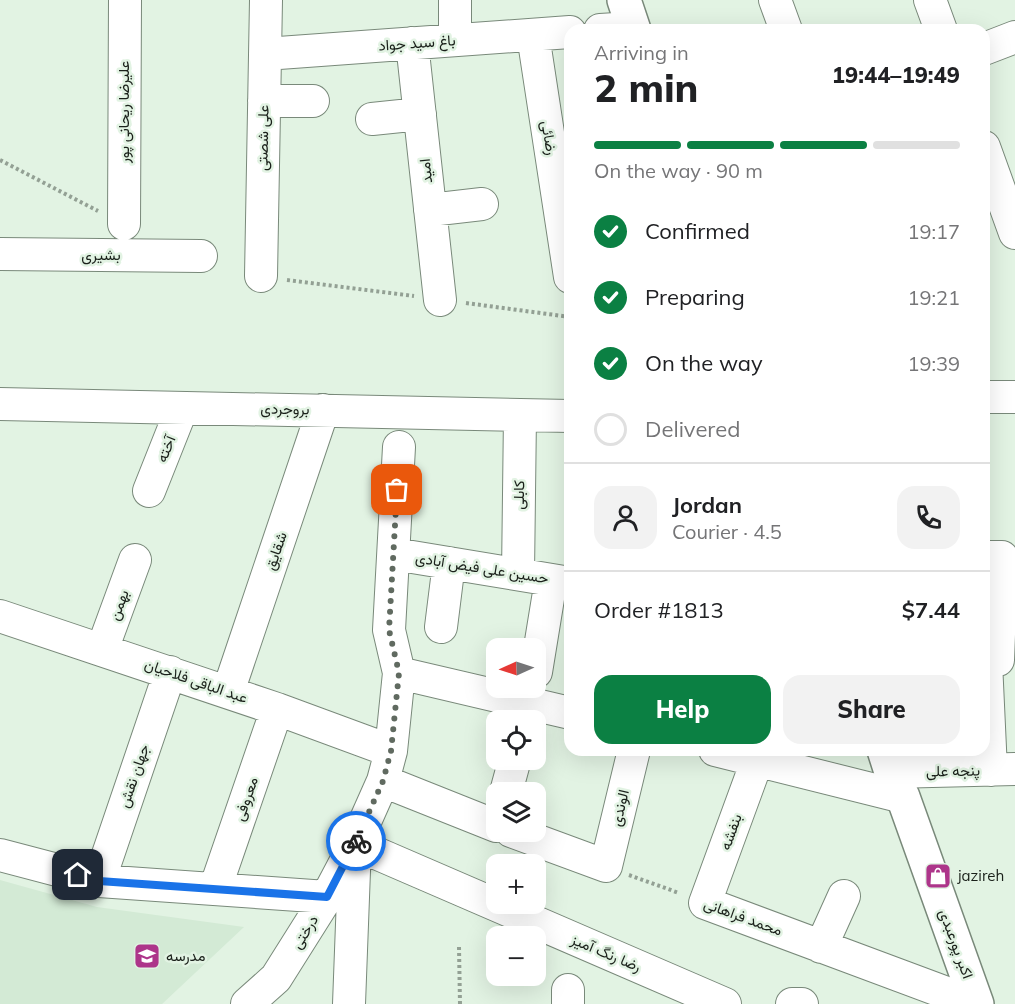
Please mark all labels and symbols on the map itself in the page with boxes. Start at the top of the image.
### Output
street label: باغ سید جواد [378,30,456,57]
street label: علیرضا ریحانی پور [114,60,134,164]
street label: علی شصتی [252,105,274,171]
street label: رضائی [536,119,562,157]
street label: امید [415,158,436,184]
street label: بشیری [81,245,121,265]
street label: بروجردی [260,399,310,419]
street label: آخته [152,431,180,465]
pin [371,464,422,515]
street label: کابلی [509,480,529,510]
street label: شقایق [260,529,292,573]
street label: حسین علی فیض آبادی [414,548,550,588]
street label: بهمن [104,587,134,623]
north arrow [486,638,546,698]
street label: عبد الباقی فلاحیان [142,654,250,708]
street label: جهان نقش [114,742,154,810]
street label: پنجه علی [926,761,980,781]
street label: معروفی [229,774,263,824]
street label: الوندی [606,788,634,828]
courier [326,811,386,871]
street label: بنفشه [715,811,746,853]
pin [52,849,103,900]
shop icon: jazireh [923,861,953,891]
place label: jazireh [957,866,1004,885]
street label: محمد فراهانی [701,894,785,940]
street label: اکبر پورعبدی [934,906,978,982]
street label: درختی [287,911,323,953]
street label: رضا رنگ آمیز [567,929,644,976]
school or university icon: مدرسه [132,941,162,971]
place label: مدرسه [166,946,206,965]

